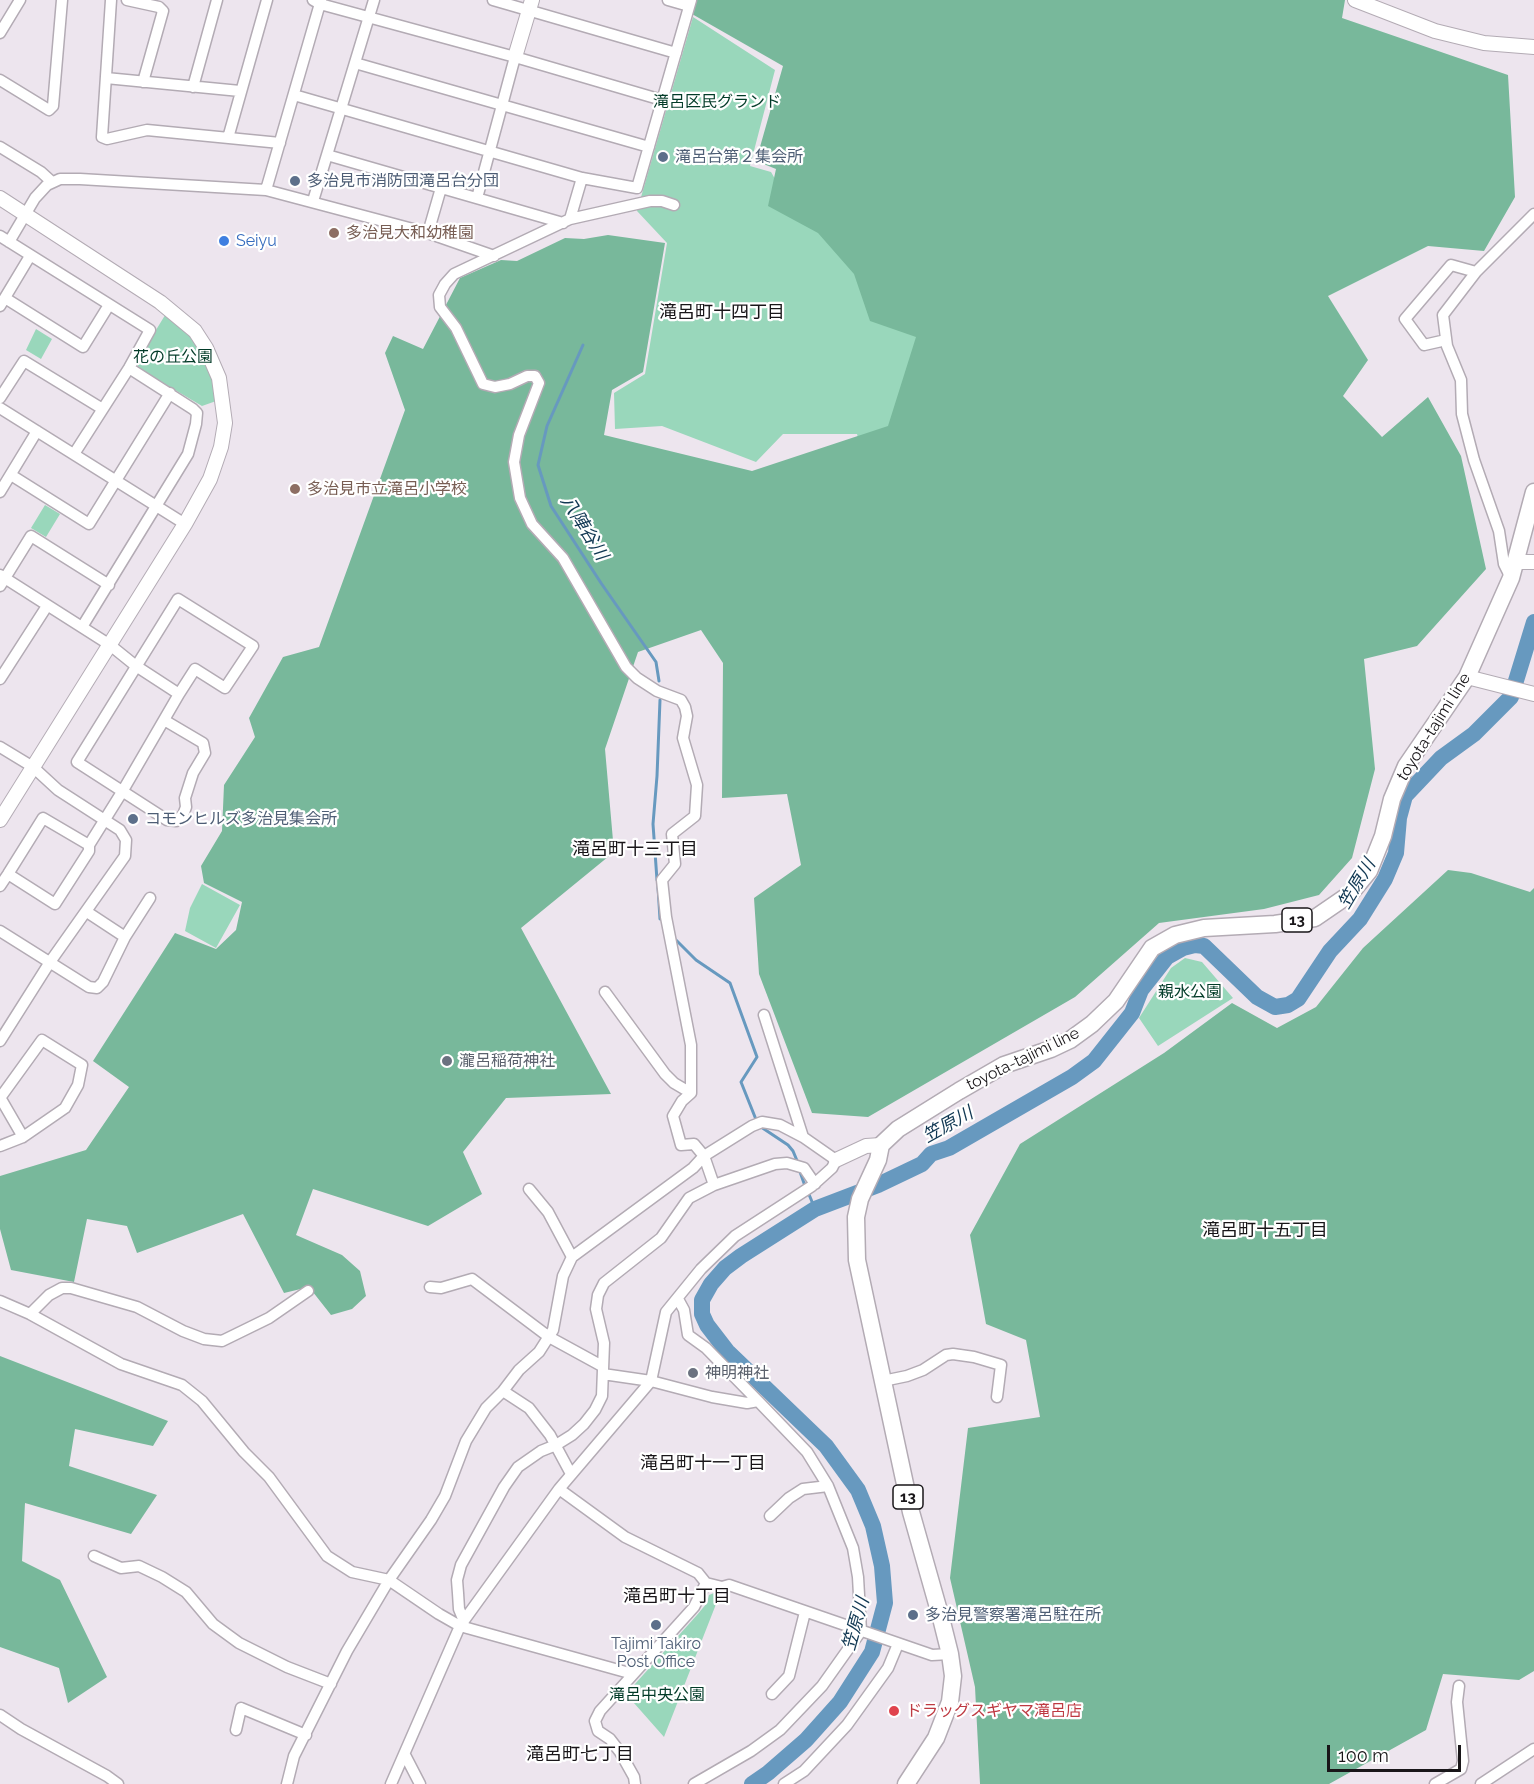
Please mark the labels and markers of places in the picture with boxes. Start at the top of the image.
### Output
place label: 滝呂台第２集会所 [675,147,803,167]
marker: 滝呂台第２集会所 [656,150,670,164]
place label: 多治見市消防団滝呂台分団 [307,171,499,191]
marker: 多治見市消防団滝呂台分団 [288,174,302,188]
place label: 多治見大和幼稚園 [346,223,474,243]
marker: 多治見大和幼稚園 [327,226,341,240]
place label: Seiyu [236,231,277,251]
marker: Seiyu [217,234,231,248]
place label: 多治見市立滝呂小学校 [307,479,467,499]
marker: 多治見市立滝呂小学校 [288,482,302,496]
place label: コモンヒルズ多治見集会所 [145,809,337,829]
marker: コモンヒルズ多治見集会所 [126,812,140,826]
place label: 瀧呂稲荷神社 [459,1051,555,1071]
marker: 瀧呂稲荷神社 [440,1054,454,1068]
place label: 神明神社 [705,1363,769,1383]
marker: 神明神社 [686,1366,700,1380]
place label: 多治見警察署滝呂駐在所 [925,1605,1101,1625]
marker: 多治見警察署滝呂駐在所 [906,1608,920,1622]
marker: Tajimi Takiro Post Office [649,1618,663,1632]
place label: Tajimi Takiro Post Office [611,1634,701,1672]
place label: ドラッグスギヤマ滝呂店 [906,1701,1082,1721]
marker: ドラッグスギヤマ滝呂店 [887,1704,901,1718]

